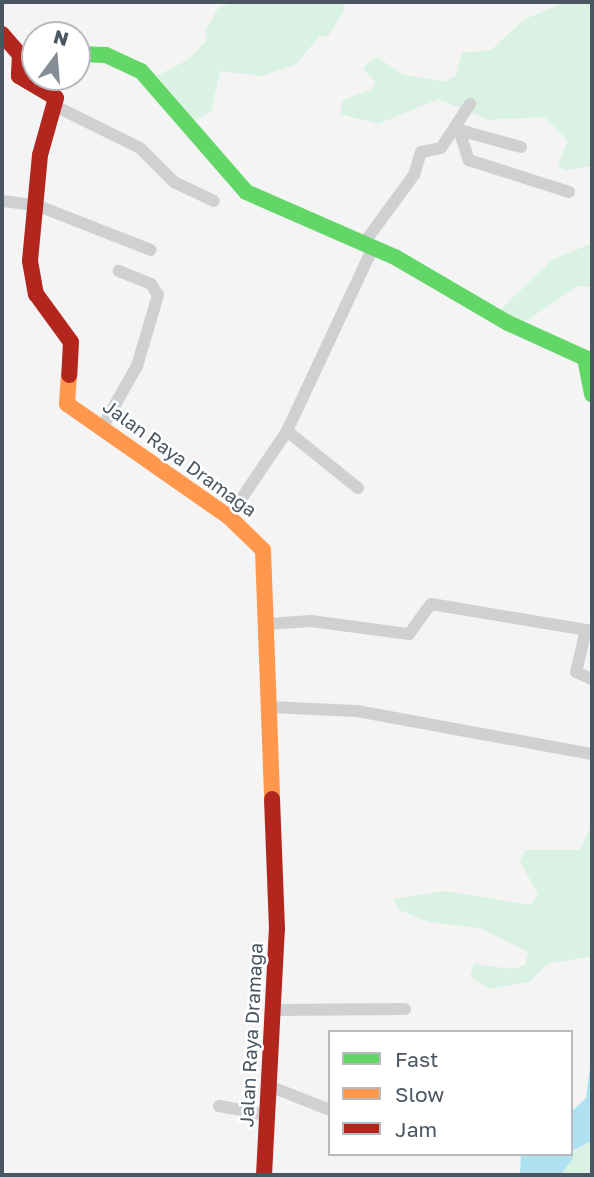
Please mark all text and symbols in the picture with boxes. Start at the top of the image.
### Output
north arrow [21,21,91,91]
text: N [51,24,71,50]
street label: Jalan Raya Dramaga [99,395,261,521]
street label: Jalan Raya Dramaga [235,942,267,1128]
legend [328,1030,573,1156]
text: Fast [395,1046,438,1072]
text: Slow [395,1081,444,1107]
text: Jam [395,1116,437,1142]

